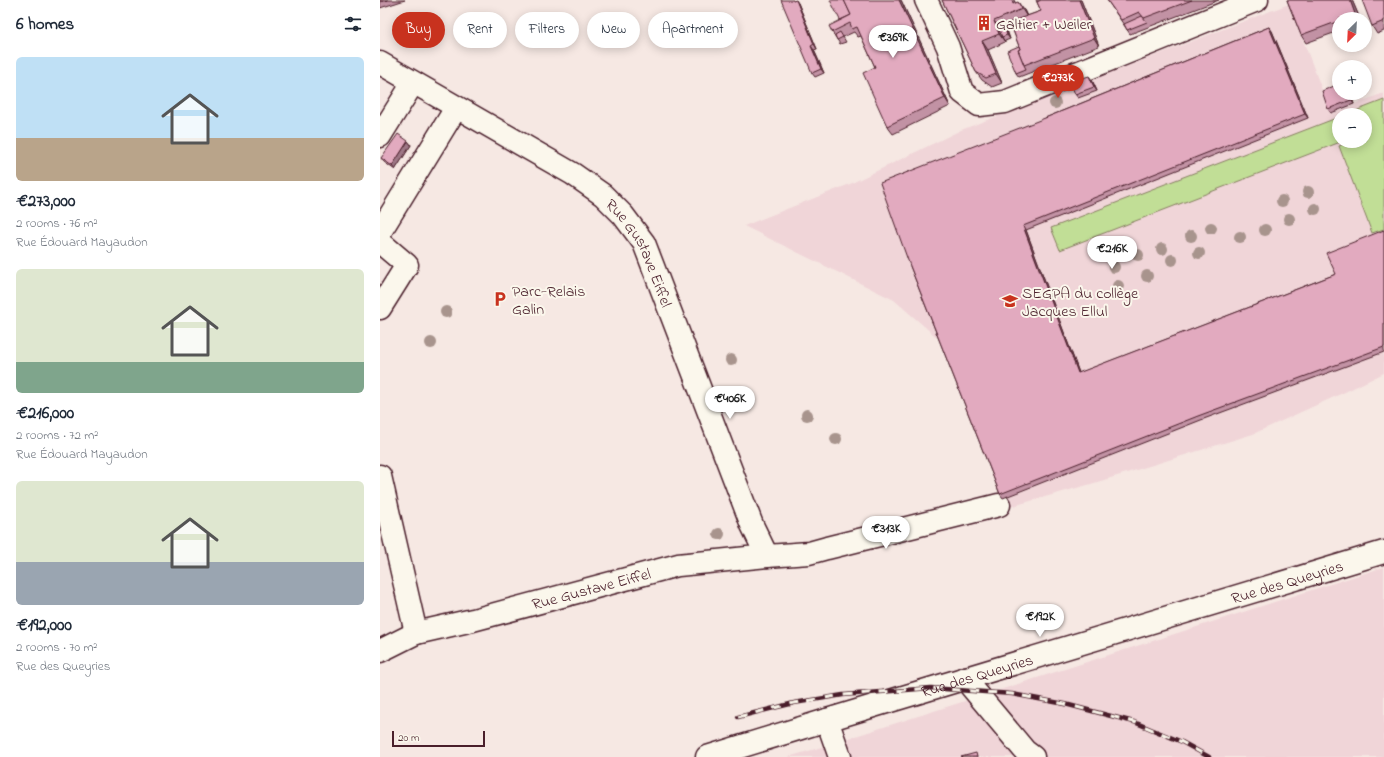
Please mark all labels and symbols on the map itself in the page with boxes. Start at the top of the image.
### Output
north arrow [1332,12,1372,52]
place label: Galtier + Weiler [996,13,1092,37]
building icon: Galtier + Weiler [975,14,993,32]
pin: €369K [865,25,921,59]
pin: €273K [1030,65,1086,99]
street label: Rue Gustave Eiffel [599,194,678,311]
pin: €216K [1084,236,1140,270]
place label: Parc-Relais Galin [512,280,585,322]
place label: SEGPA du collège Jacques Ellul [1022,282,1139,324]
parking icon: Parc-Relais Galin [491,290,509,308]
school or university icon: SEGPA du collège Jacques Ellul [1001,292,1019,310]
pin: €406K [702,386,758,420]
pin: €313K [858,516,914,550]
street label: Rue des Queyries [1228,555,1347,611]
street label: Rue Gustave Eiffel [529,562,654,617]
pin: €192K [1012,604,1068,638]
street label: Rue des Queyries [918,648,1036,705]
scale bar [392,729,485,748]

